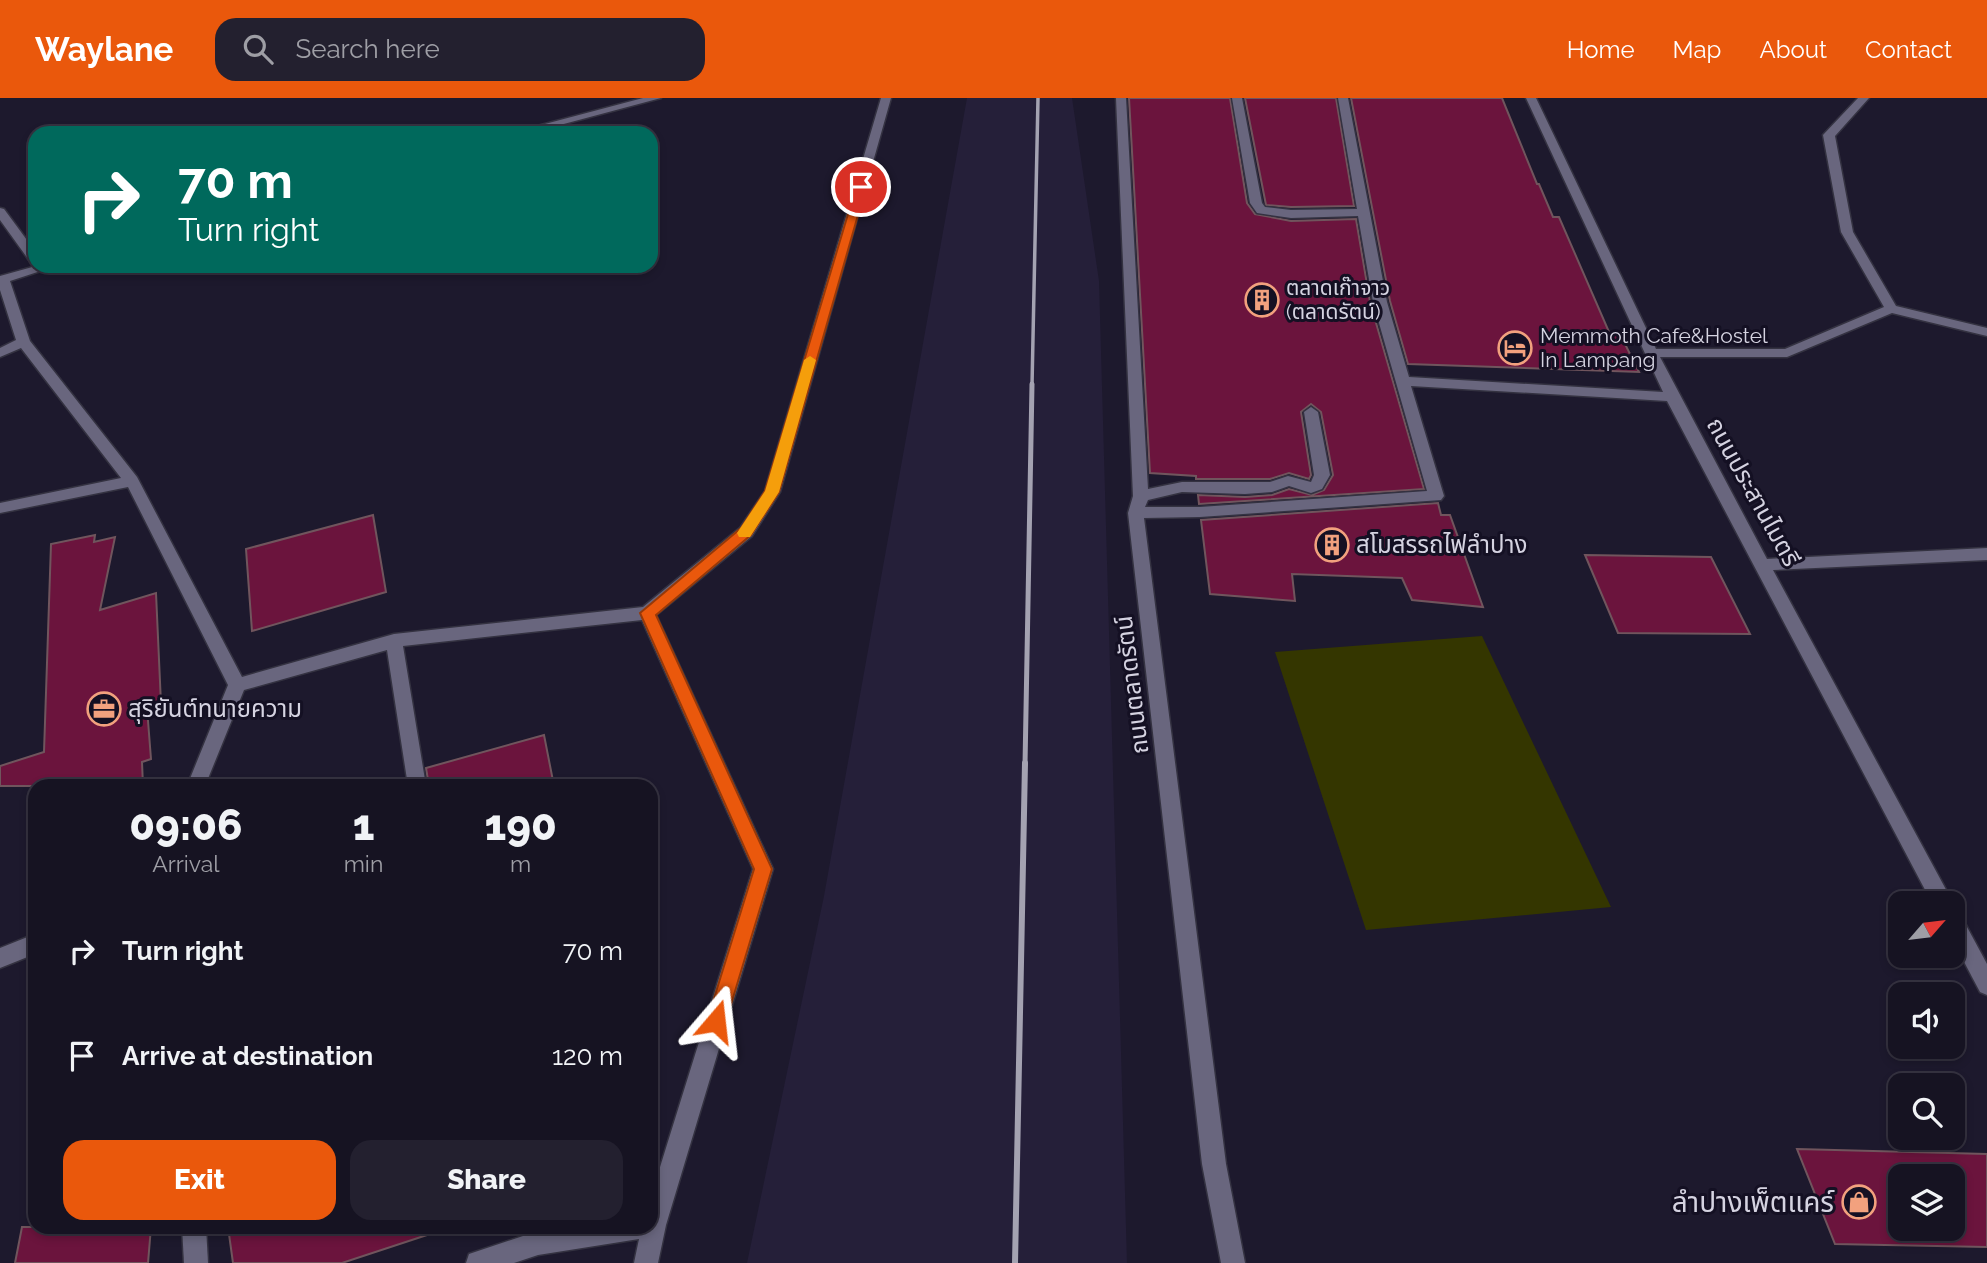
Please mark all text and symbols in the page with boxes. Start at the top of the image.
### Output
search box [215,18,705,81]
text: Waylane [35,30,173,69]
icon: search [239,30,277,68]
text: Search here [295,34,440,64]
text: Home [1567,35,1635,64]
text: Map [1673,35,1721,64]
text: About [1759,35,1827,64]
text: Contact [1865,35,1952,64]
text: 70 m [178,152,293,209]
icon: right [63,154,154,245]
pin [831,157,891,217]
icon: arrive [842,168,880,206]
text: Turn right [178,211,319,248]
place label: ตลาดเก๊าจาว (ตลาดรัตน์) [1286,275,1390,324]
building icon: ตลาดเก๊าจาว (ตลาดรัตน์) [1243,281,1281,319]
place label: Memmoth Cafe&Hostel In Lampang [1540,323,1768,372]
hotel icon: Memmoth Cafe&Hostel In Lampang [1496,329,1534,367]
street label: ถนนประสานไมตรี [1701,412,1806,571]
building icon: สโมสรรถไฟลำปาง [1313,526,1351,564]
place label: สโมสรรถไฟลำปาง [1356,530,1527,559]
street label: ถนนตลาดรัตน์ [1109,614,1154,756]
office icon: สุริยันต์ทนายความ [85,690,123,728]
place label: สุริยันต์ทนายความ [128,694,302,724]
text: 09:06 [129,801,243,850]
text: 1 [353,801,374,850]
text: 190 [484,801,557,850]
text: Arrival [152,850,220,877]
text: min [344,850,383,877]
text: m [510,850,531,877]
north arrow [1888,891,1965,968]
map controls [1888,891,1965,1241]
icon: right [63,932,101,970]
text: Turn right [122,936,243,966]
text: 70 m [563,936,623,966]
button: sound [1888,982,1965,1059]
position arrow [679,984,753,1058]
icon: arrive [63,1037,101,1075]
text: Arrive at destination [122,1041,373,1071]
text: 120 m [552,1041,623,1071]
button: search [1888,1073,1965,1150]
button: Exit [63,1140,336,1220]
button: Share [350,1140,623,1220]
button: layers [1888,1164,1965,1241]
shop icon: ลำปางเพ็ตแคร์ [1840,1183,1878,1221]
place label: ลำปางเพ็ตแคร์ [1672,1186,1835,1219]

